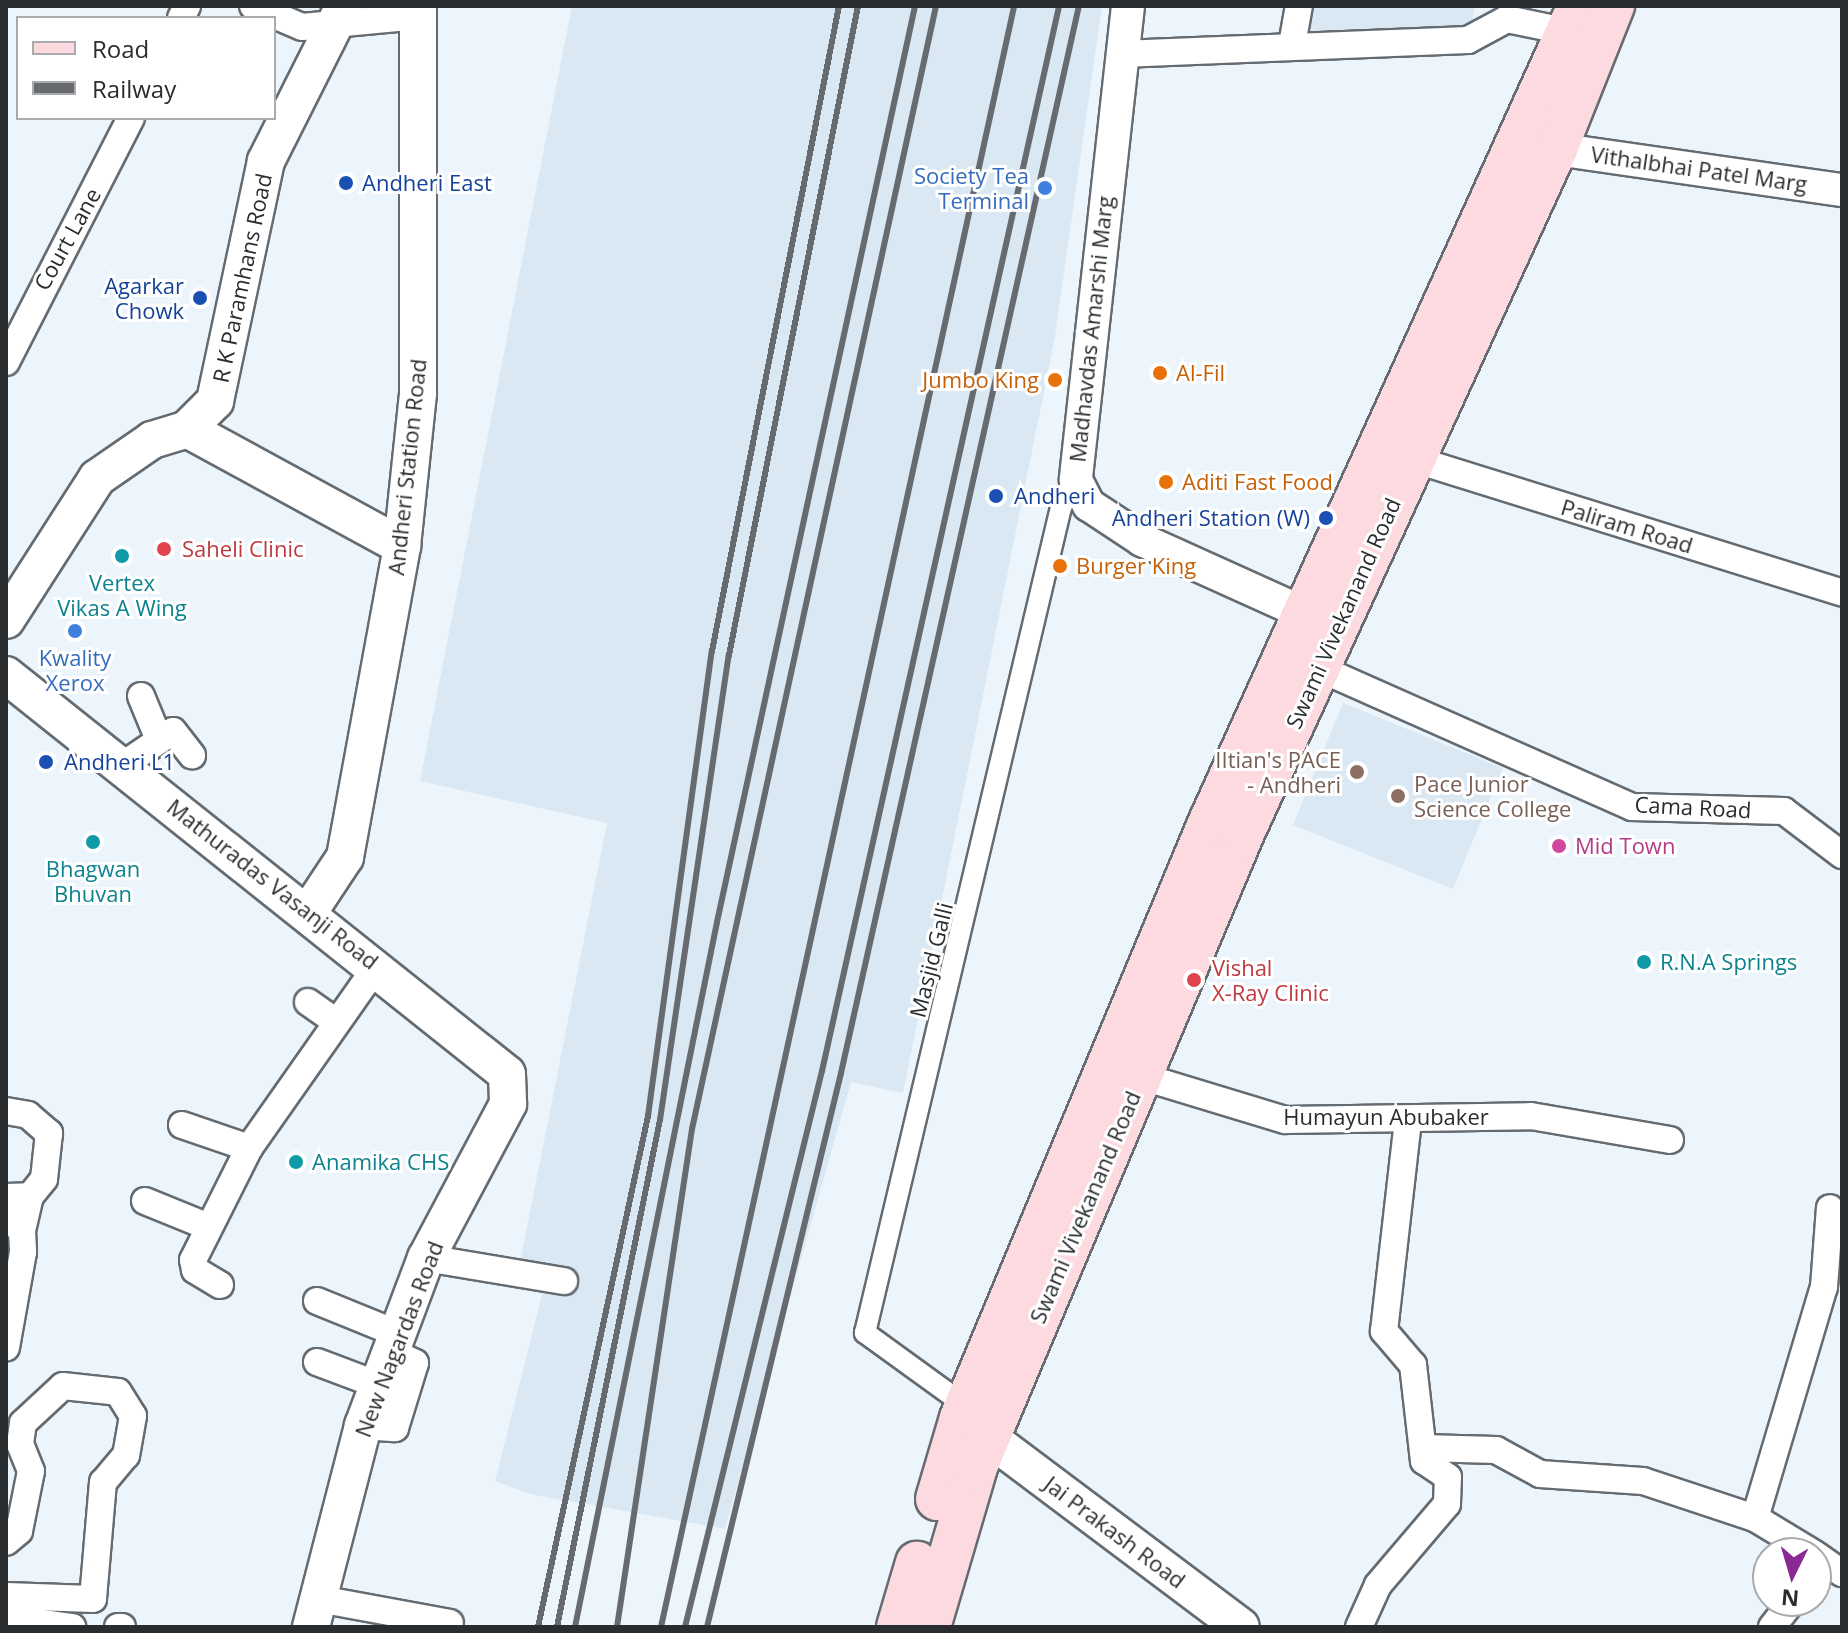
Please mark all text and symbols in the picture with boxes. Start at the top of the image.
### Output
legend [16,16,276,120]
text: Road [92,32,149,65]
text: Railway [92,72,176,105]
street label: Vithalbhai Patel Marg [1589,141,1809,197]
place label: Society Tea Terminal [914,162,1029,214]
place label: Andheri East [362,170,492,196]
street label: R K Paramhans Road [207,171,277,385]
marker: Andheri East [337,174,355,192]
marker: Society Tea Terminal [1036,179,1054,197]
street label: Court Lane [28,183,106,295]
street label: Madhavdas Amarshi Marg [1064,194,1118,464]
place label: Agarkar Chowk [104,272,184,324]
marker: Agarkar Chowk [191,289,209,307]
street label: Andheri Station Road [383,357,431,577]
place label: Al-Fil [1176,360,1225,386]
marker: Al-Fil [1151,364,1169,382]
place label: Jumbo King [922,367,1039,393]
marker: Jumbo King [1046,371,1064,389]
place label: Aditi Fast Food [1182,469,1333,495]
marker: Aditi Fast Food [1157,473,1175,491]
place label: Andheri [1014,483,1095,509]
marker: Andheri [985,485,1007,507]
street label: Paliram Road [1558,493,1696,559]
street label: Swami Vivekanand Road [1280,494,1406,732]
place label: Andheri Station (W) [1112,505,1310,531]
marker: Andheri Station (W) [1317,509,1335,527]
place label: Saheli Clinic [182,536,304,562]
marker: Saheli Clinic [153,538,175,560]
marker: Vertex Vikas A Wing [113,547,131,565]
place label: Burger King [1076,553,1196,579]
marker: Burger King [1051,557,1069,575]
place label: Vertex Vikas A Wing [57,569,187,620]
marker: Kwality Xerox [66,622,84,640]
place label: Kwality Xerox [39,644,111,696]
place label: IItian's PACE - Andheri [1215,746,1341,798]
place label: Andheri L1 [64,749,175,775]
marker: Andheri L1 [35,751,57,773]
marker: IItian's PACE - Andheri [1348,763,1366,781]
place label: Pace Junior Science College [1414,770,1571,822]
marker: Pace Junior Science College [1389,787,1407,805]
street label: Cama Road [1634,791,1752,823]
street label: Mathuradas Vasanji Road [162,793,384,975]
marker: Bhagwan Bhuvan [84,833,102,851]
place label: Mid Town [1575,833,1675,859]
marker: Mid Town [1550,837,1568,855]
place label: Bhagwan Bhuvan [46,855,140,906]
street label: Masjid Galli [904,900,958,1020]
place label: R.N.A Springs [1660,949,1797,975]
marker: R.N.A Springs [1635,953,1653,971]
place label: Vishal X-Ray Clinic [1212,954,1329,1006]
marker: Vishal X-Ray Clinic [1183,969,1205,991]
street label: Swami Vivekanand Road [1024,1087,1146,1327]
street label: Humayun Abubaker [1283,1104,1489,1130]
place label: Anamika CHS [312,1149,449,1175]
marker: Anamika CHS [287,1153,305,1171]
street label: New Nagardas Road [349,1237,449,1441]
street label: Jai Prakash Road [1039,1470,1191,1594]
north arrow [1752,1537,1832,1617]
text: N [1780,1583,1800,1615]

